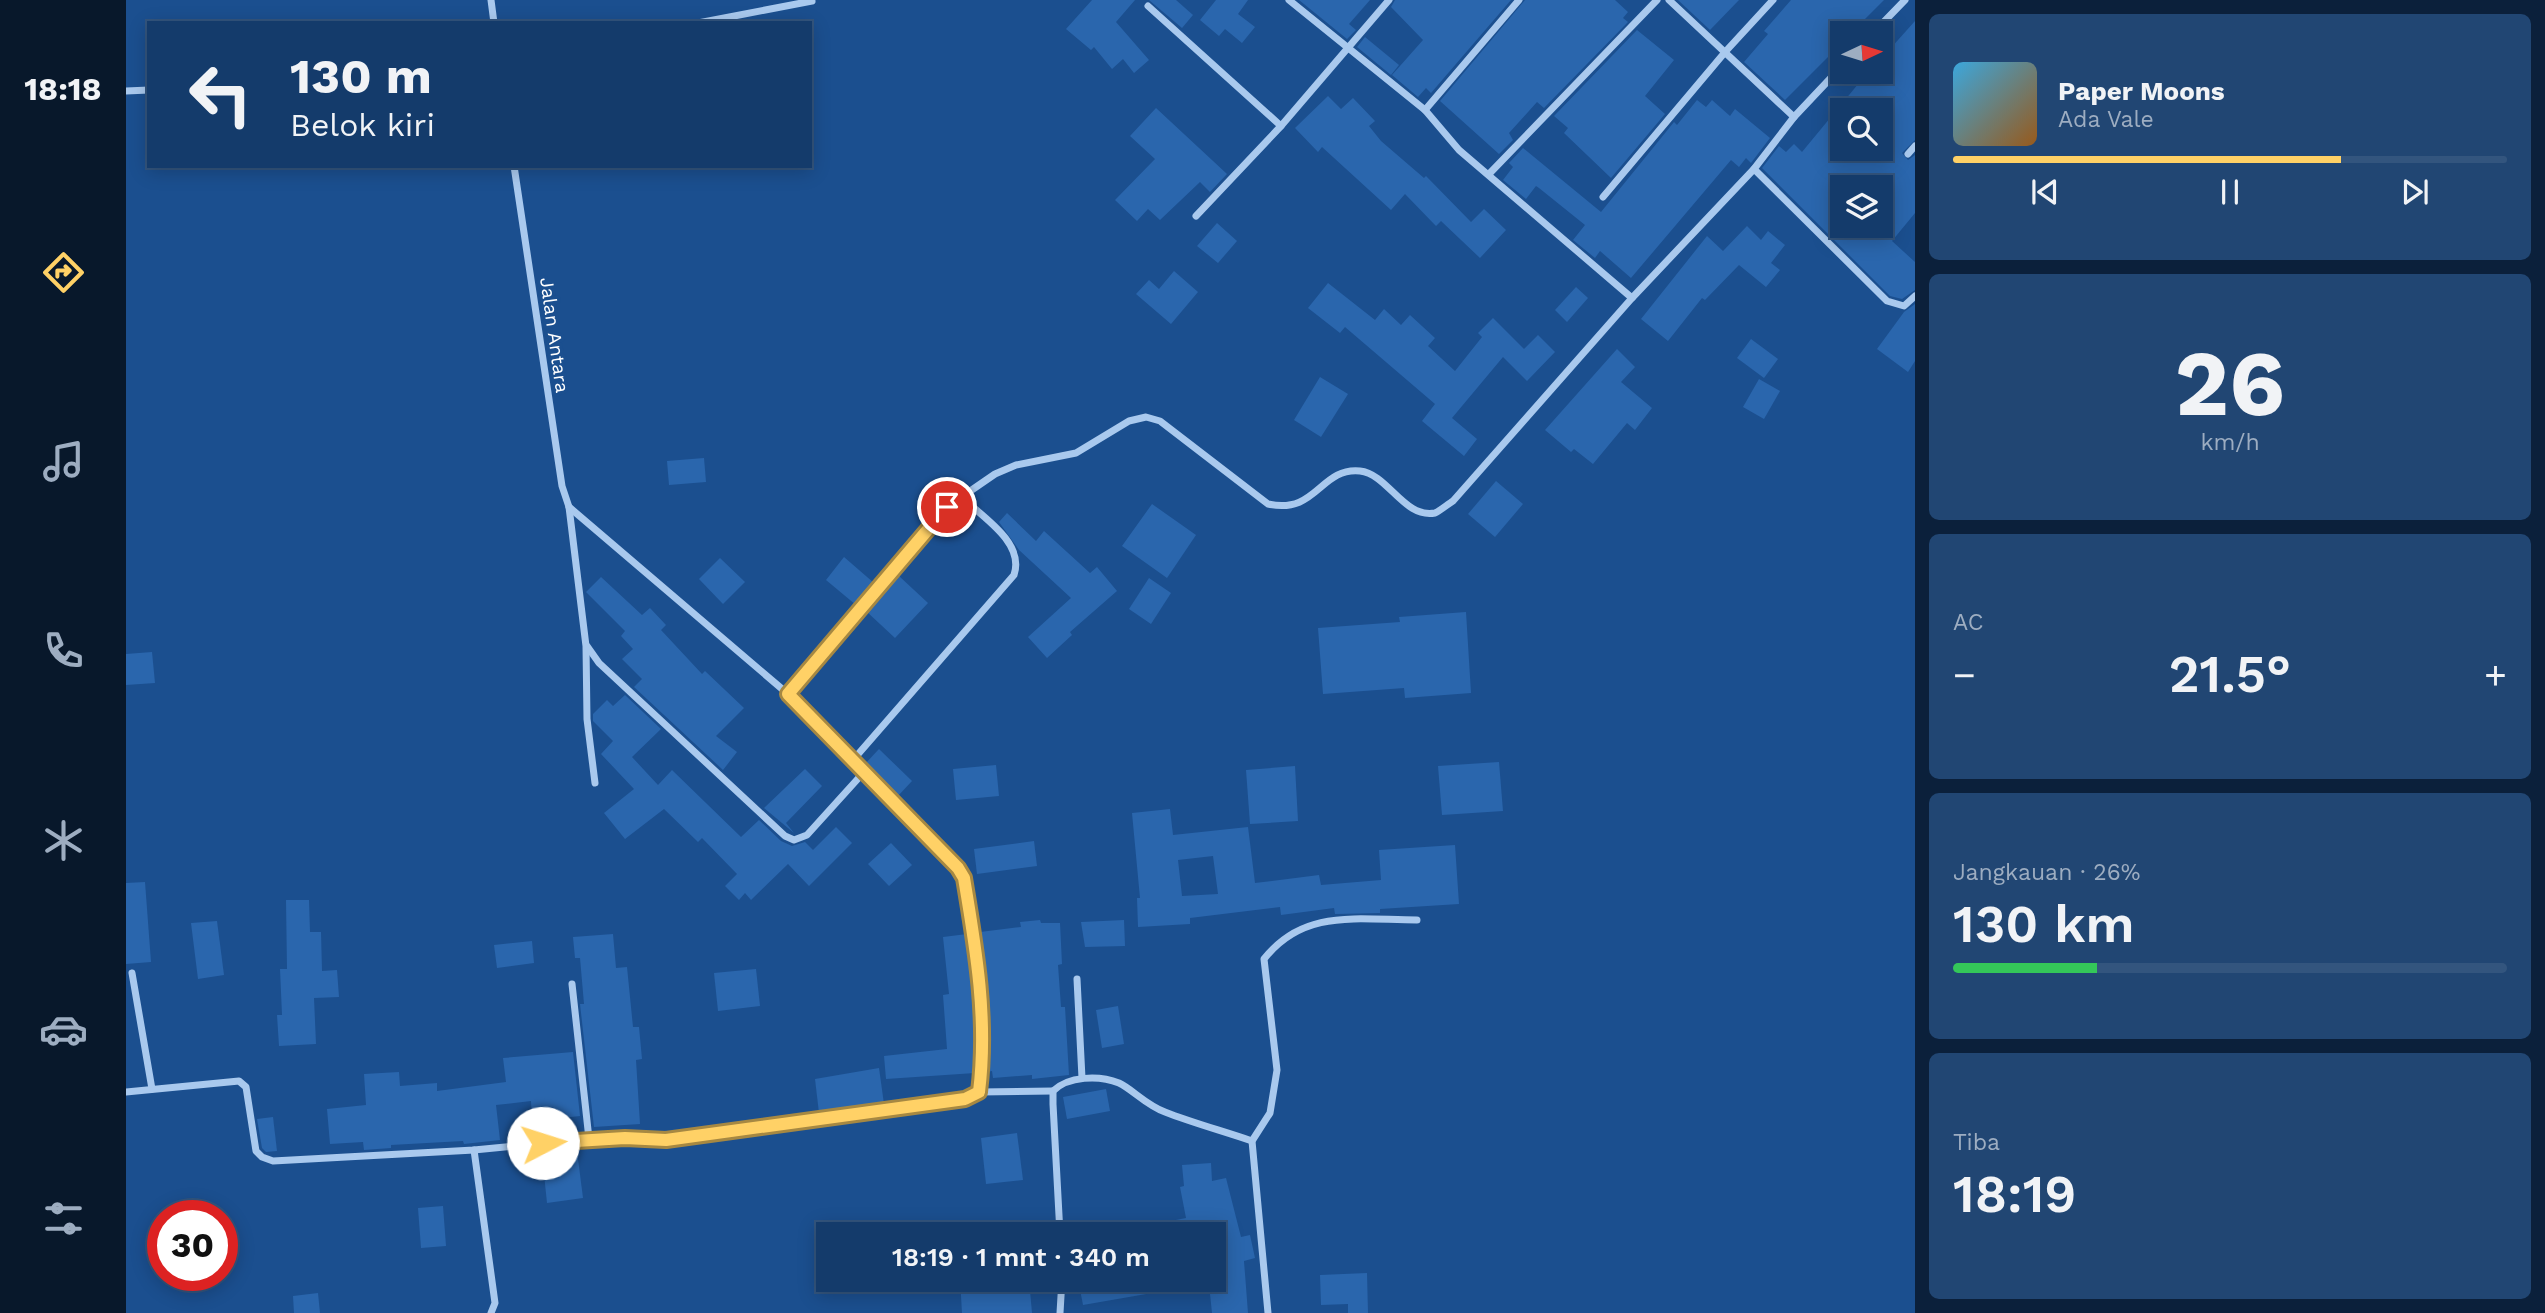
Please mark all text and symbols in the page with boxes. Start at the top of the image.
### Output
north arrow [1830,21,1894,84]
map controls [1830,21,1893,238]
text: 130 m [290,47,432,105]
icon: left [175,49,266,140]
text: 18:18 [24,70,102,108]
text: Paper Moons [2058,76,2225,106]
button: search [1830,98,1893,161]
text: Belok kiri [290,106,435,144]
text: Ada Vale [2058,106,2154,133]
icon: previous [2026,173,2064,211]
icon: pause [2211,173,2249,211]
icon: next [2396,173,2434,211]
button: layers [1830,175,1893,238]
icon: directions [39,248,88,297]
street label: Jalan Antara [535,276,574,395]
text: 26 [2175,330,2285,437]
text: km/h [2200,429,2260,456]
icon: music [39,437,88,486]
pin [917,477,977,537]
icon: arrive [928,488,966,526]
text: AC [1953,609,1983,636]
icon: phone [39,626,88,675]
text: 21.5° [2169,644,2291,705]
text: − [1953,653,1976,697]
text: + [2484,653,2507,697]
icon: climate [39,816,88,865]
text: Jangkauan · 26% [1953,859,2140,886]
text: 130 km [1953,894,2135,955]
icon: car [39,1005,88,1054]
position arrow [506,1106,580,1180]
text: Tiba [1953,1129,2000,1156]
text: 18:19 [1953,1164,2076,1225]
icon: filters [39,1194,88,1243]
speed limit sign: 30 [147,1200,238,1291]
text: 18:19 · 1 mnt · 340 m [892,1242,1150,1272]

